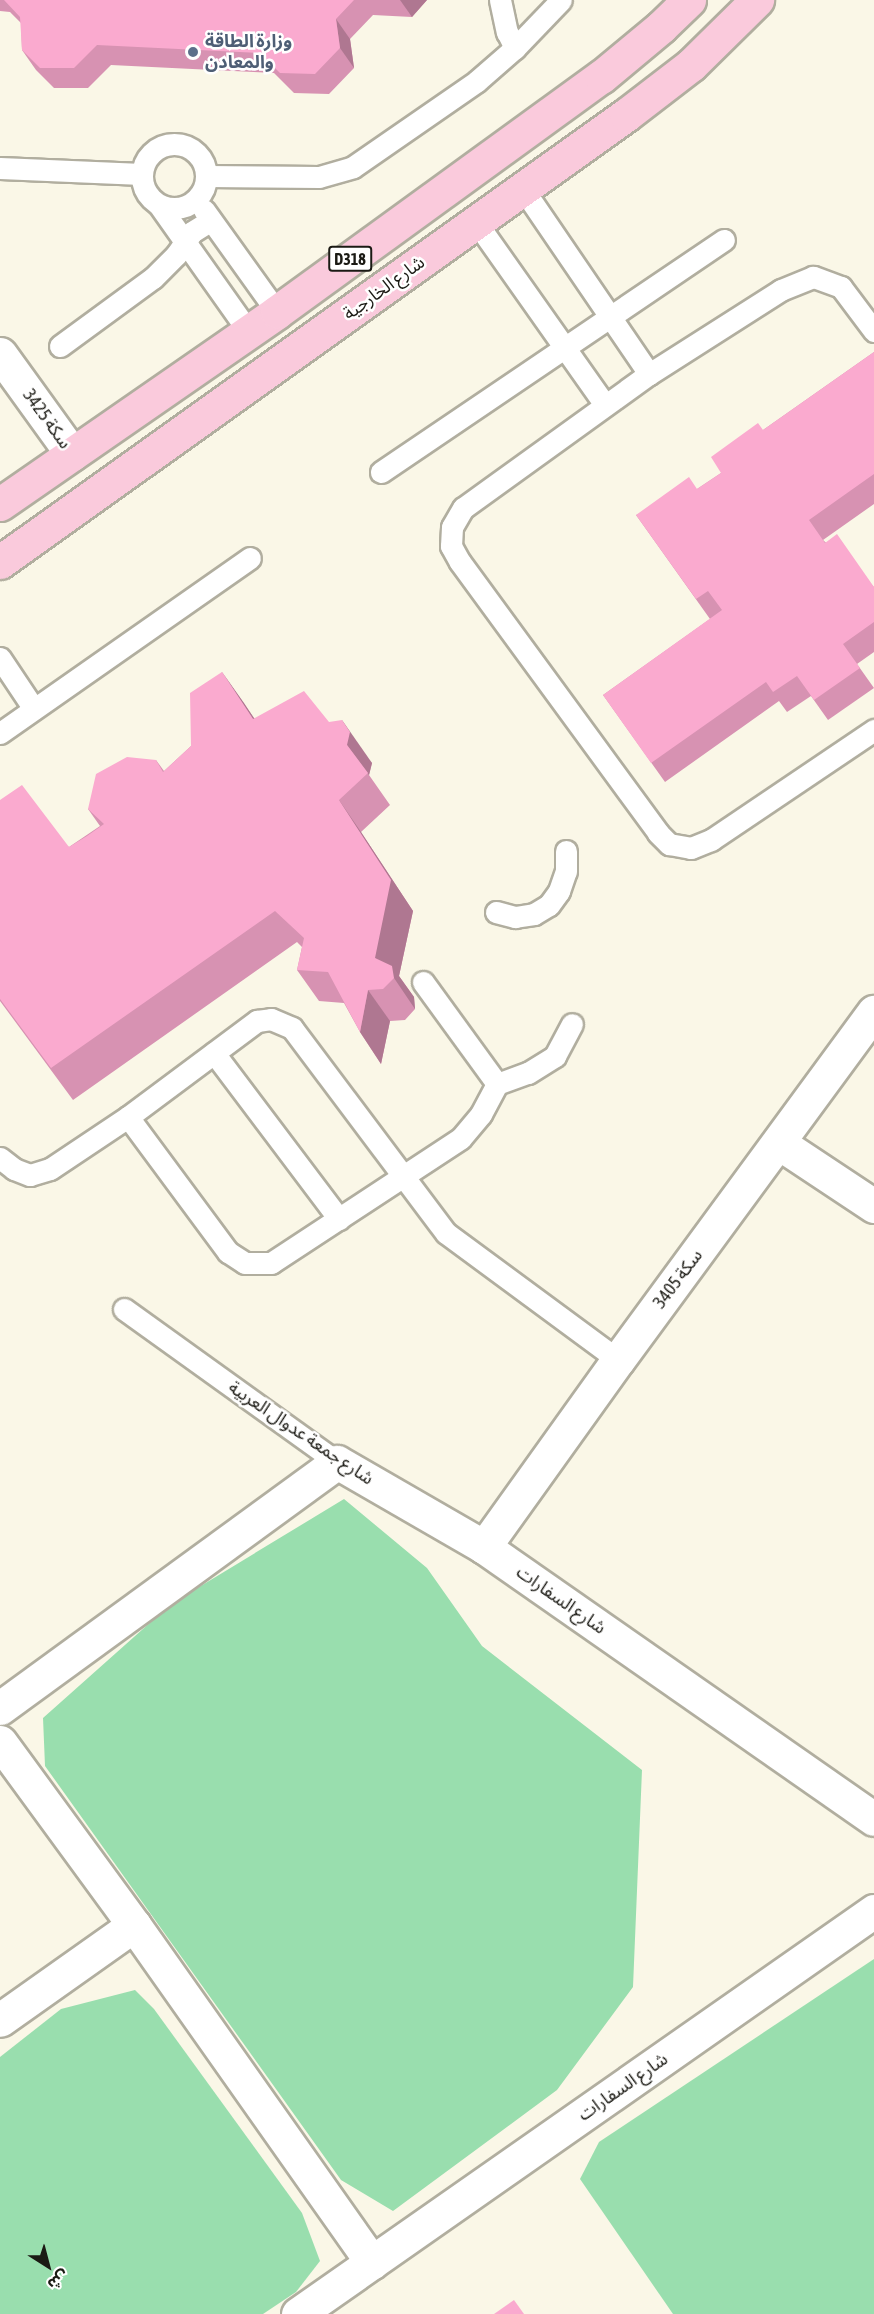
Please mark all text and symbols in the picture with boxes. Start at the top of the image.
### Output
place label: وزارة الطاقة والمعادن [205,31,292,74]
marker: وزارة الطاقة والمعادن [186,45,200,59]
road number: D318 [328,246,372,272]
street label: شارع الخارجية [339,251,429,325]
street label: سكة 3425 [18,385,76,453]
street label: سكة 3405 [649,1245,707,1313]
street label: شارع جمعة عدوال العربية [224,1376,378,1490]
street label: شارع السفارات [512,1561,610,1639]
street label: شارع السفارات [574,2048,672,2126]
north arrow [18,2236,78,2296]
text: ش [44,2267,73,2294]

